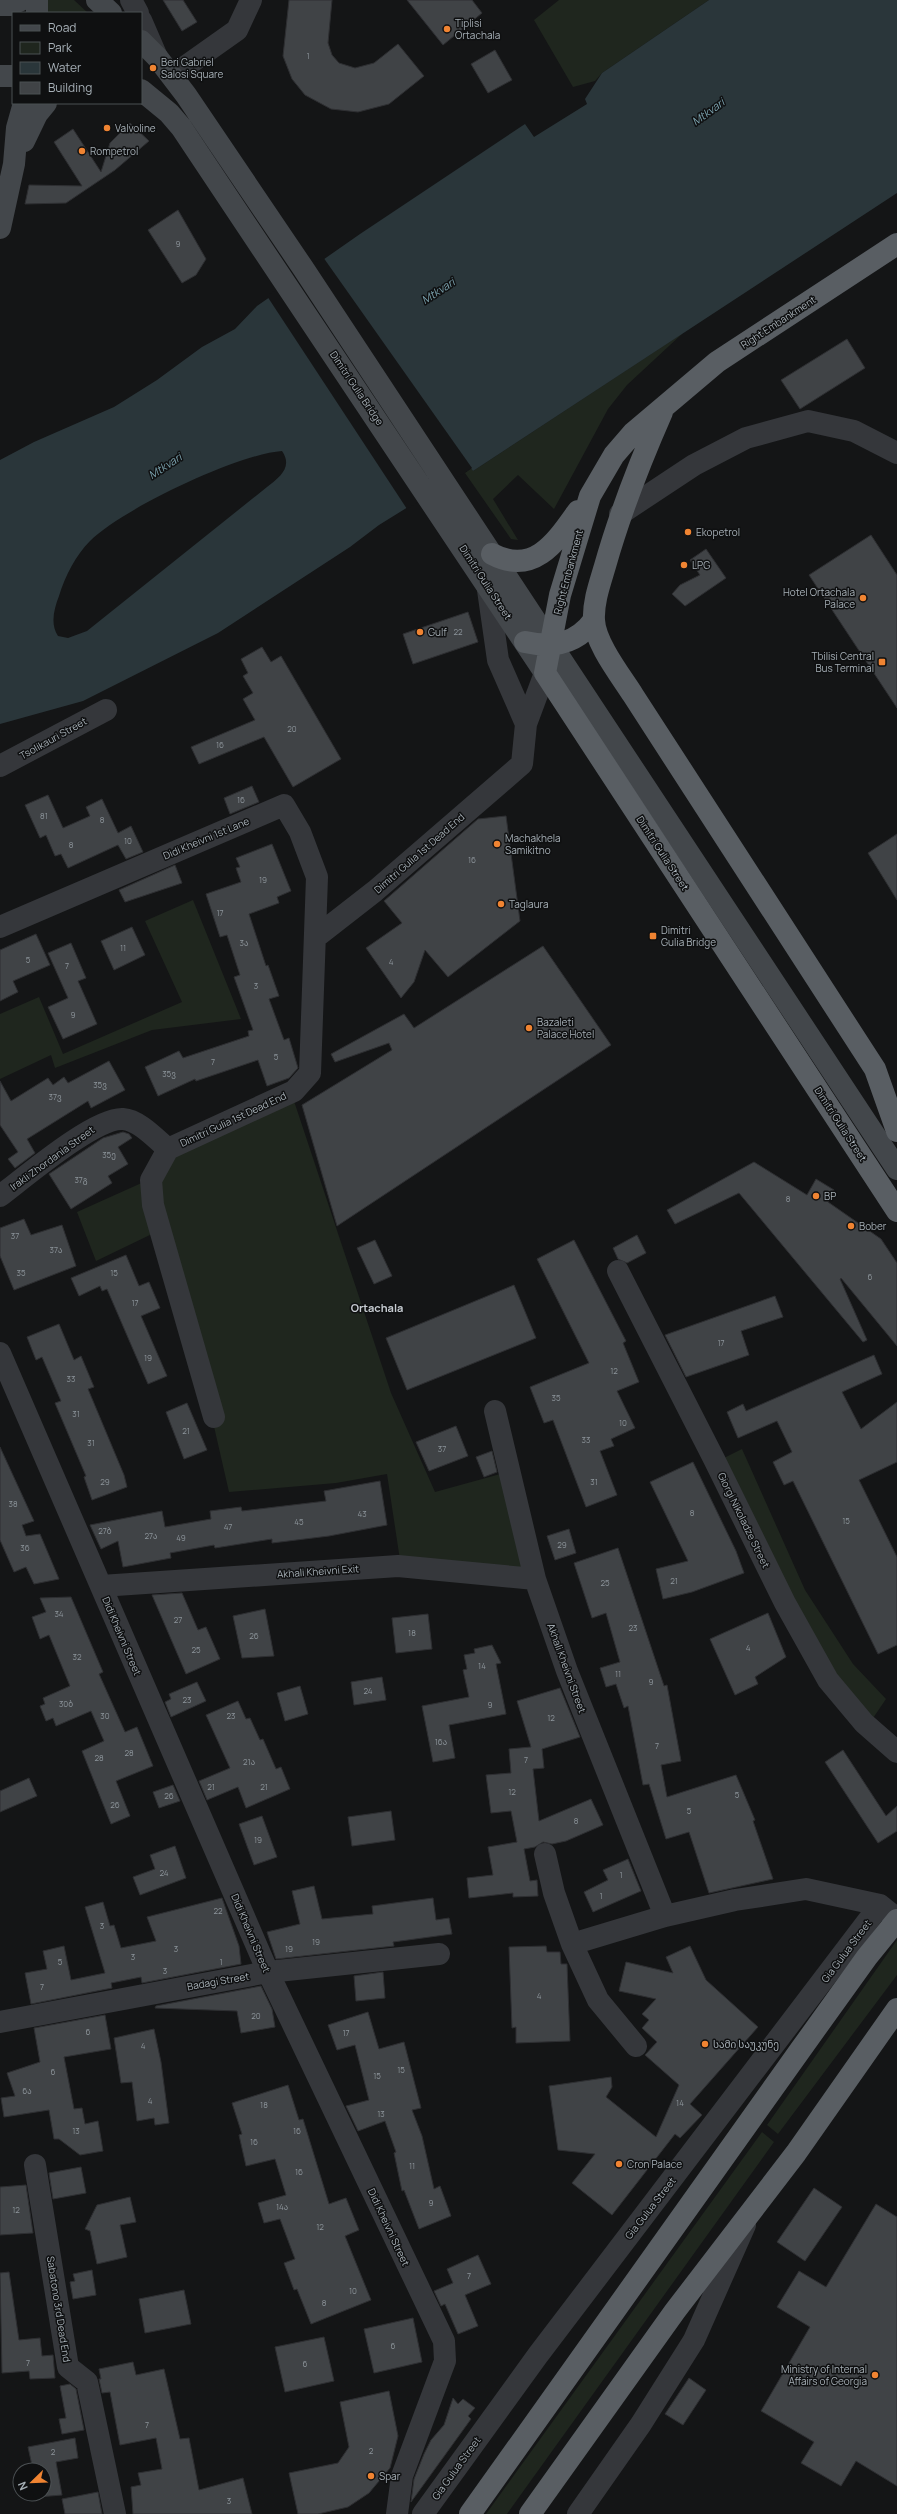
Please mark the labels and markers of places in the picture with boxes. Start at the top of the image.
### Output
place label: Tiplisi Ortachala [455,16,500,42]
marker: Tiplisi Ortachala [442,24,452,34]
place label: Beri Gabriel Salosi Square [161,55,224,81]
marker: Beri Gabriel Salosi Square [148,63,158,73]
place label: Valvoline [115,121,156,135]
marker: Valvoline [102,123,112,133]
place label: Rompetrol [90,144,138,158]
marker: Rompetrol [77,146,87,156]
place label: Ekopetrol [696,525,740,539]
marker: Ekopetrol [683,527,693,537]
place label: LPG [692,558,710,572]
marker: LPG [679,560,689,570]
place label: Hotel Ortachala Palace [783,585,855,611]
marker: Hotel Ortachala Palace [858,593,868,603]
place label: Gulf [428,625,447,639]
marker: Gulf [415,627,425,637]
place label: Tbilisi Central Bus Terminal [811,649,874,675]
marker: Tbilisi Central Bus Terminal [877,657,887,667]
place label: Machakhela Samikitno [505,831,561,857]
marker: Machakhela Samikitno [492,839,502,849]
place label: Taglaura [509,897,549,911]
marker: Taglaura [496,899,506,909]
place label: Dimitri Gulia Bridge [661,923,716,949]
marker: Dimitri Gulia Bridge [648,931,658,941]
place label: Bazaleti Palace Hotel [537,1015,594,1041]
marker: Bazaleti Palace Hotel [524,1023,534,1033]
place label: BP [824,1189,836,1203]
marker: BP [811,1191,821,1201]
place label: Bober [859,1219,887,1233]
marker: Bober [846,1221,856,1231]
place label: სამი საუკუნე [713,2037,779,2051]
marker: სამი საუკუნე [700,2039,710,2049]
place label: Cron Palace [627,2157,682,2171]
marker: Cron Palace [614,2159,624,2169]
place label: Ministry of Internal Affairs of Georgia [781,2362,867,2388]
marker: Ministry of Internal Affairs of Georgia [870,2370,880,2380]
place label: Spar [379,2469,401,2483]
marker: Spar [366,2471,376,2481]

